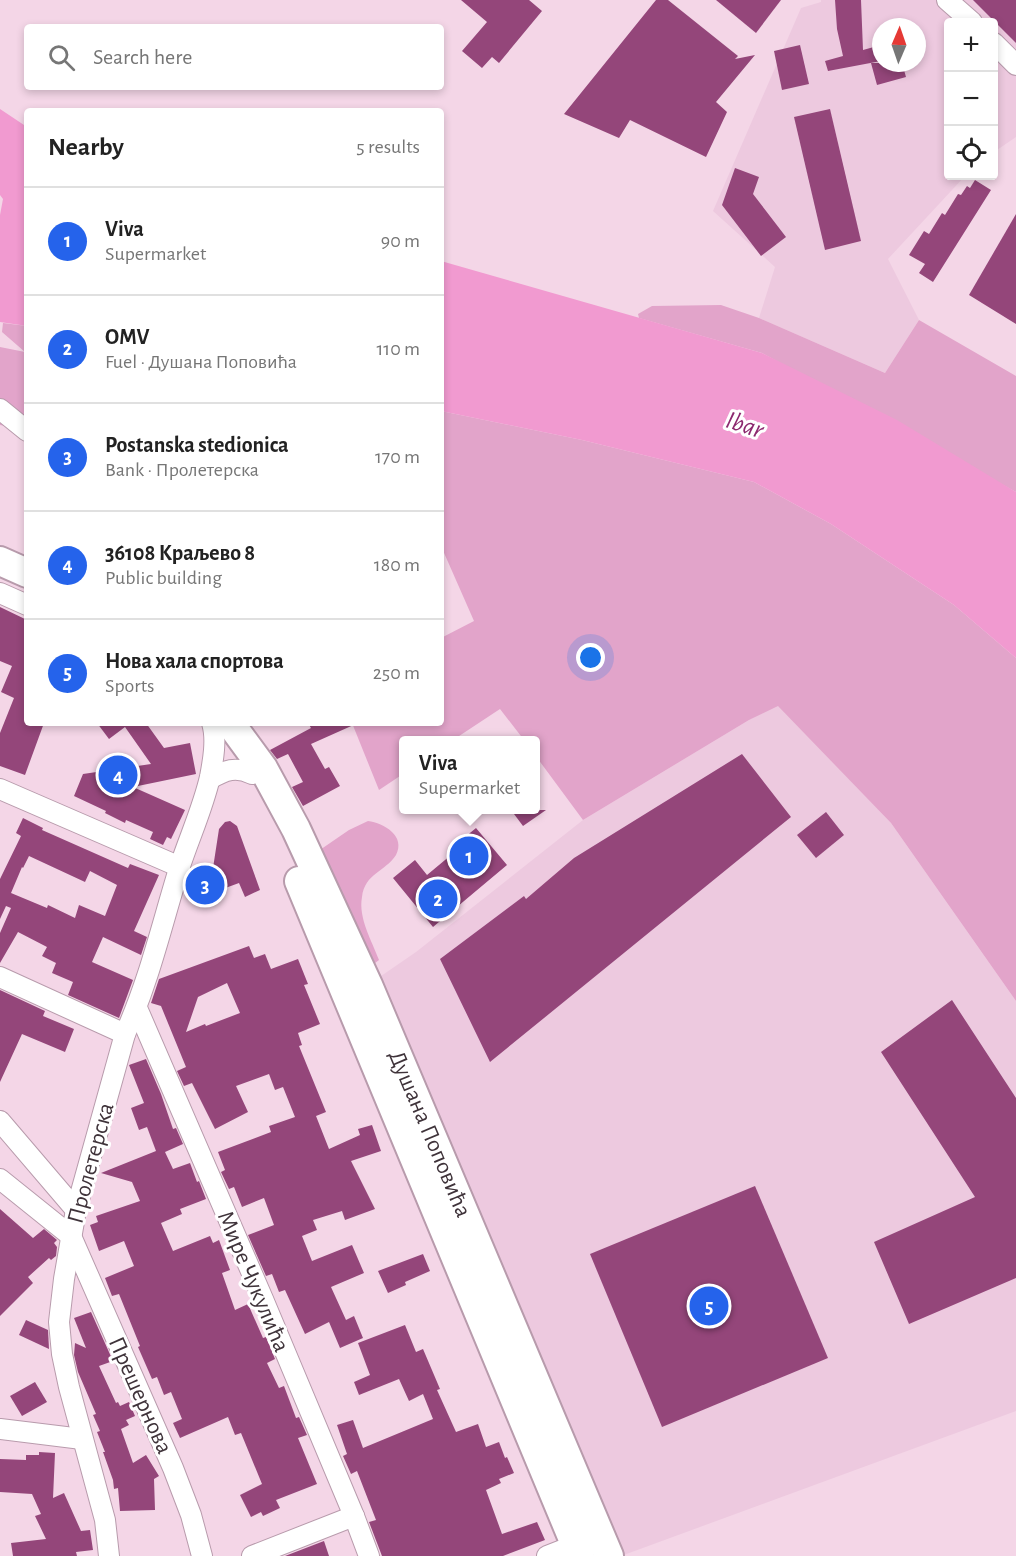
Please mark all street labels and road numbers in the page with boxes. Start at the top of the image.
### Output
street label: Душана Поповића [384,1047,475,1221]
street label: Пролетерска [63,1100,119,1226]
street label: Мире Чукулића [213,1207,294,1356]
street label: Прешернова [104,1333,177,1458]

